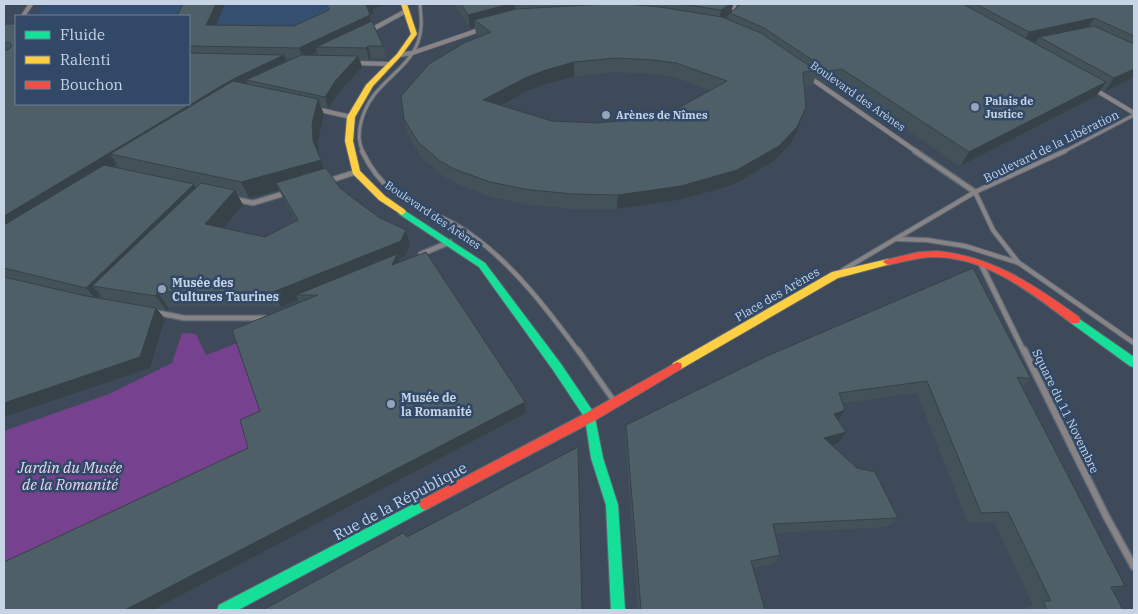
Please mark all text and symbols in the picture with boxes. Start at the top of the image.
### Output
legend [15,15,190,105]
text: Fluide [60,25,105,44]
text: Ralenti [60,50,111,69]
street label: Boulevard des Arènes [808,58,908,134]
text: Bouchon [60,75,123,94]
place label: Palais de Justice [985,94,1033,121]
marker: Palais de Justice [969,101,981,113]
street label: Boulevard de la Libération [981,107,1121,185]
place label: Arènes de Nîmes [616,108,708,122]
marker: Arènes de Nîmes [600,109,612,121]
street label: Boulevard des Arènes [382,178,484,252]
street label: Place des Arènes [732,264,822,324]
place label: Musée des Cultures Taurines [172,275,279,304]
marker: Musée des Cultures Taurines [156,283,168,295]
street label: Square du 11 Novembre [1029,346,1103,476]
place label: Musée de la Romanité [401,390,472,419]
marker: Musée de la Romanité [385,398,397,410]
park label: Jardin du Musée de la Romanité [17,458,123,494]
street label: Rue de la République [330,458,470,544]

